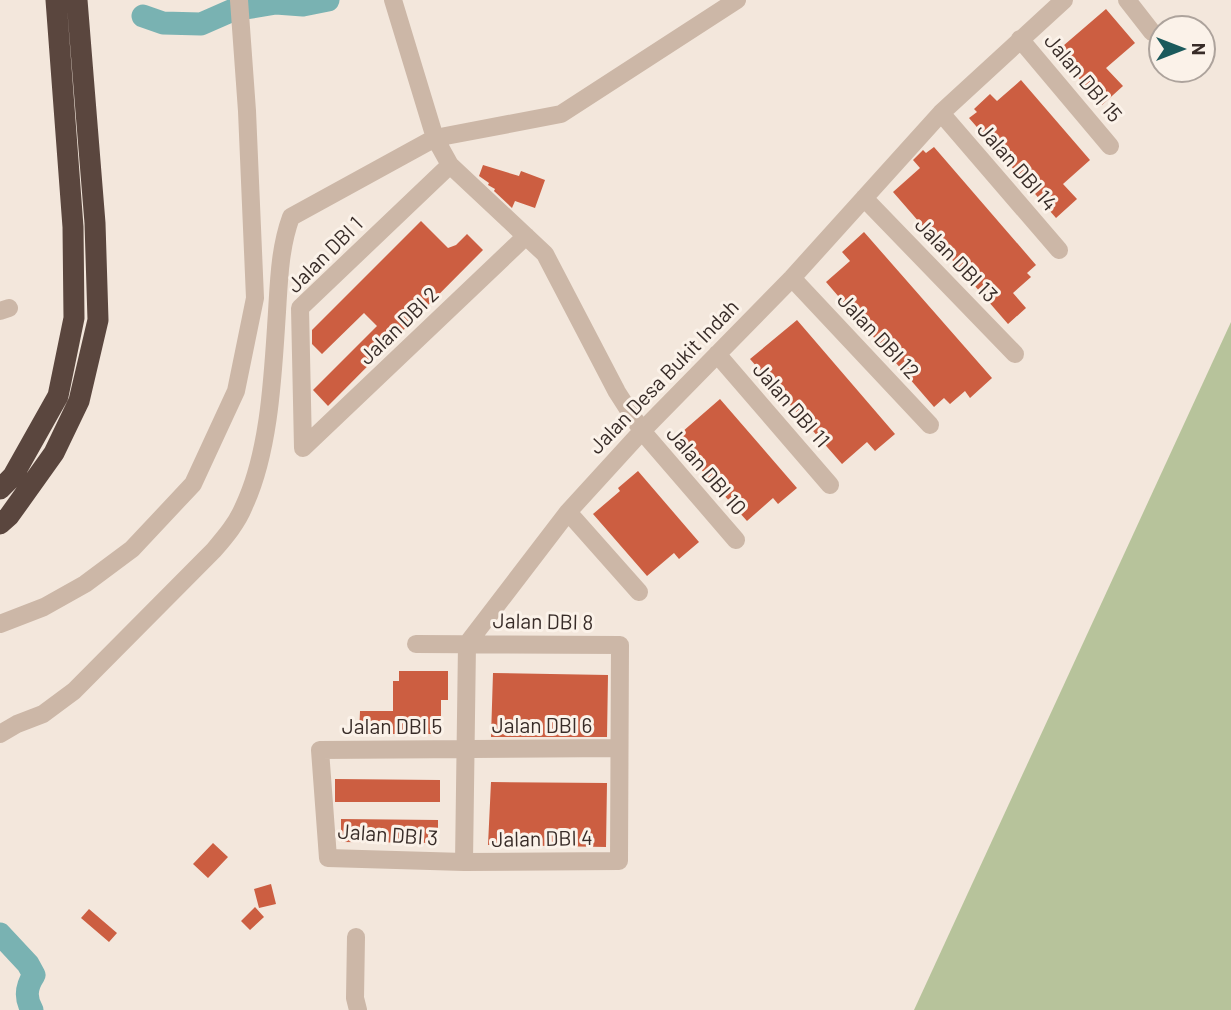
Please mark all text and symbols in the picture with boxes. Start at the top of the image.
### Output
north arrow [1147,14,1217,84]
street label: Jalan DBI 15 [1040,28,1128,126]
text: N [1188,43,1211,55]
street label: Jalan DBI 14 [973,117,1063,215]
street label: Jalan DBI 1 [281,211,367,297]
street label: Jalan DBI 13 [911,211,1004,306]
street label: Jalan DBI 2 [353,281,443,369]
street label: Jalan DBI 12 [833,287,925,383]
street label: Jalan Desa Bukit Indah [583,294,743,458]
street label: Jalan DBI 11 [748,356,836,452]
street label: Jalan DBI 10 [662,421,752,519]
street label: Jalan DBI 8 [492,607,594,634]
street label: Jalan DBI 6 [492,712,592,737]
street label: Jalan DBI 5 [342,713,442,738]
street label: Jalan DBI 3 [337,818,439,849]
street label: Jalan DBI 4 [491,824,593,851]

